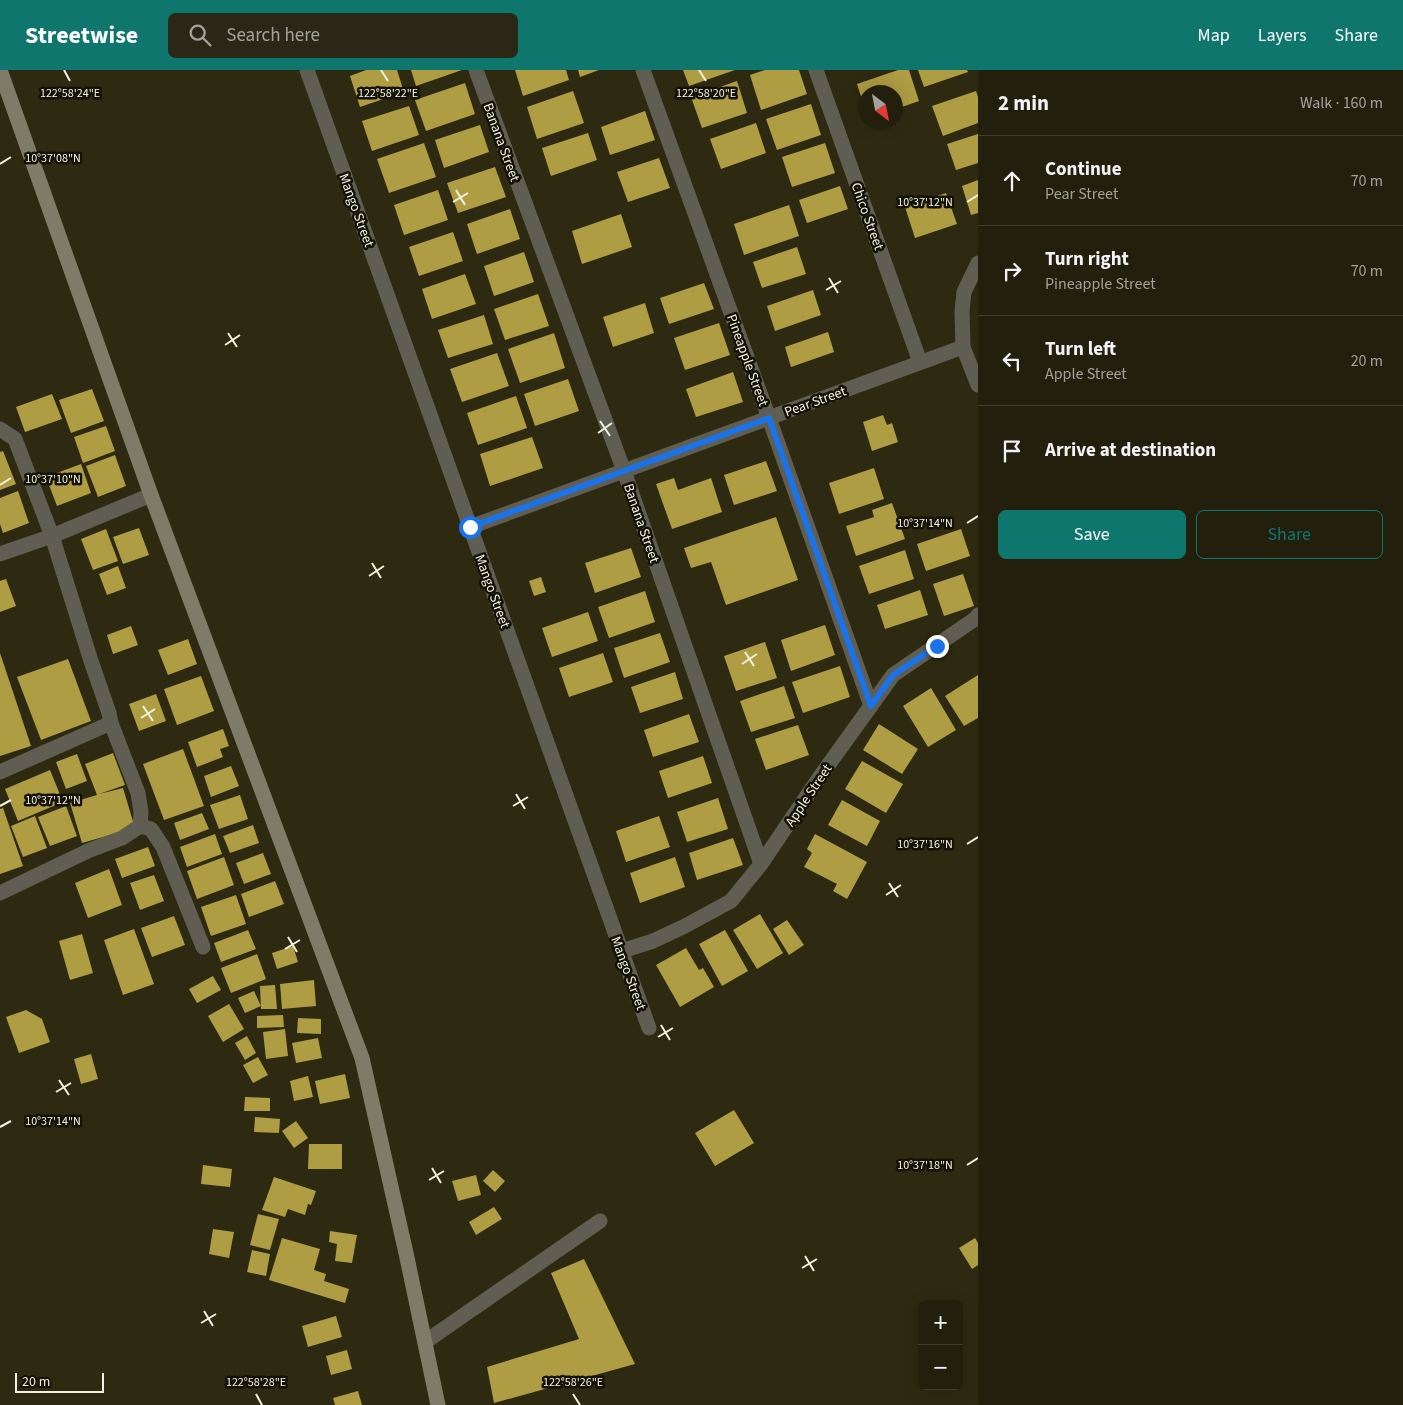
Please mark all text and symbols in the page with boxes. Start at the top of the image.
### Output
search box [168,13,518,58]
text: Streetwise [25,18,138,53]
icon: search [186,21,214,49]
text: Search here [226,22,320,49]
text: Map [1198,23,1230,48]
text: Layers [1258,23,1307,48]
text: Share [1335,23,1378,48]
text: 122°58'24"E [40,85,100,102]
text: 122°58'22"E [358,85,418,102]
text: 122°58'20"E [676,85,736,102]
north arrow [858,85,903,130]
text: 2 min [998,88,1049,118]
text: Walk · 160 m [1300,92,1383,114]
street label: Banana Street [478,100,525,185]
text: 10°37'08"N [25,150,81,167]
text: Continue [1045,156,1122,183]
icon: ahead [998,167,1026,195]
text: 70 m [1351,170,1383,192]
street label: Mango Street [333,171,379,250]
street label: Chico Street [846,180,889,253]
text: Pear Street [1045,183,1118,205]
text: 10°37'12"N [897,194,953,211]
text: Turn right [1045,246,1129,273]
icon: right [998,257,1026,285]
text: 70 m [1351,260,1383,282]
text: Pineapple Street [1045,273,1156,295]
street label: Pineapple Street [721,311,773,409]
text: Turn left [1045,336,1116,363]
icon: left [998,347,1026,375]
text: 20 m [1351,350,1383,372]
text: Apple Street [1045,363,1127,385]
street label: Pear Street [782,381,849,422]
icon: arrive [998,437,1026,465]
text: Arrive at destination [1045,437,1216,464]
text: 10°37'10"N [25,471,81,488]
street label: Banana Street [618,481,664,566]
button: Save [998,510,1186,559]
button: Share [1196,510,1383,559]
text: 10°37'14"N [897,515,953,532]
route start [459,516,482,539]
street label: Mango Street [469,552,515,631]
route end [926,635,949,658]
street label: Apple Street [781,760,837,831]
text: 10°37'12"N [25,792,81,809]
text: 10°37'16"N [897,836,953,853]
street label: Mango Street [605,934,651,1013]
text: 10°37'14"N [25,1113,81,1130]
text: 10°37'18"N [897,1157,953,1174]
map controls [918,1300,963,1390]
button: + [918,1300,963,1345]
button: − [918,1345,963,1390]
scale bar [15,1370,104,1393]
text: 20 m [22,1372,50,1392]
text: 122°58'28"E [226,1374,286,1391]
text: 122°58'26"E [543,1374,603,1391]

